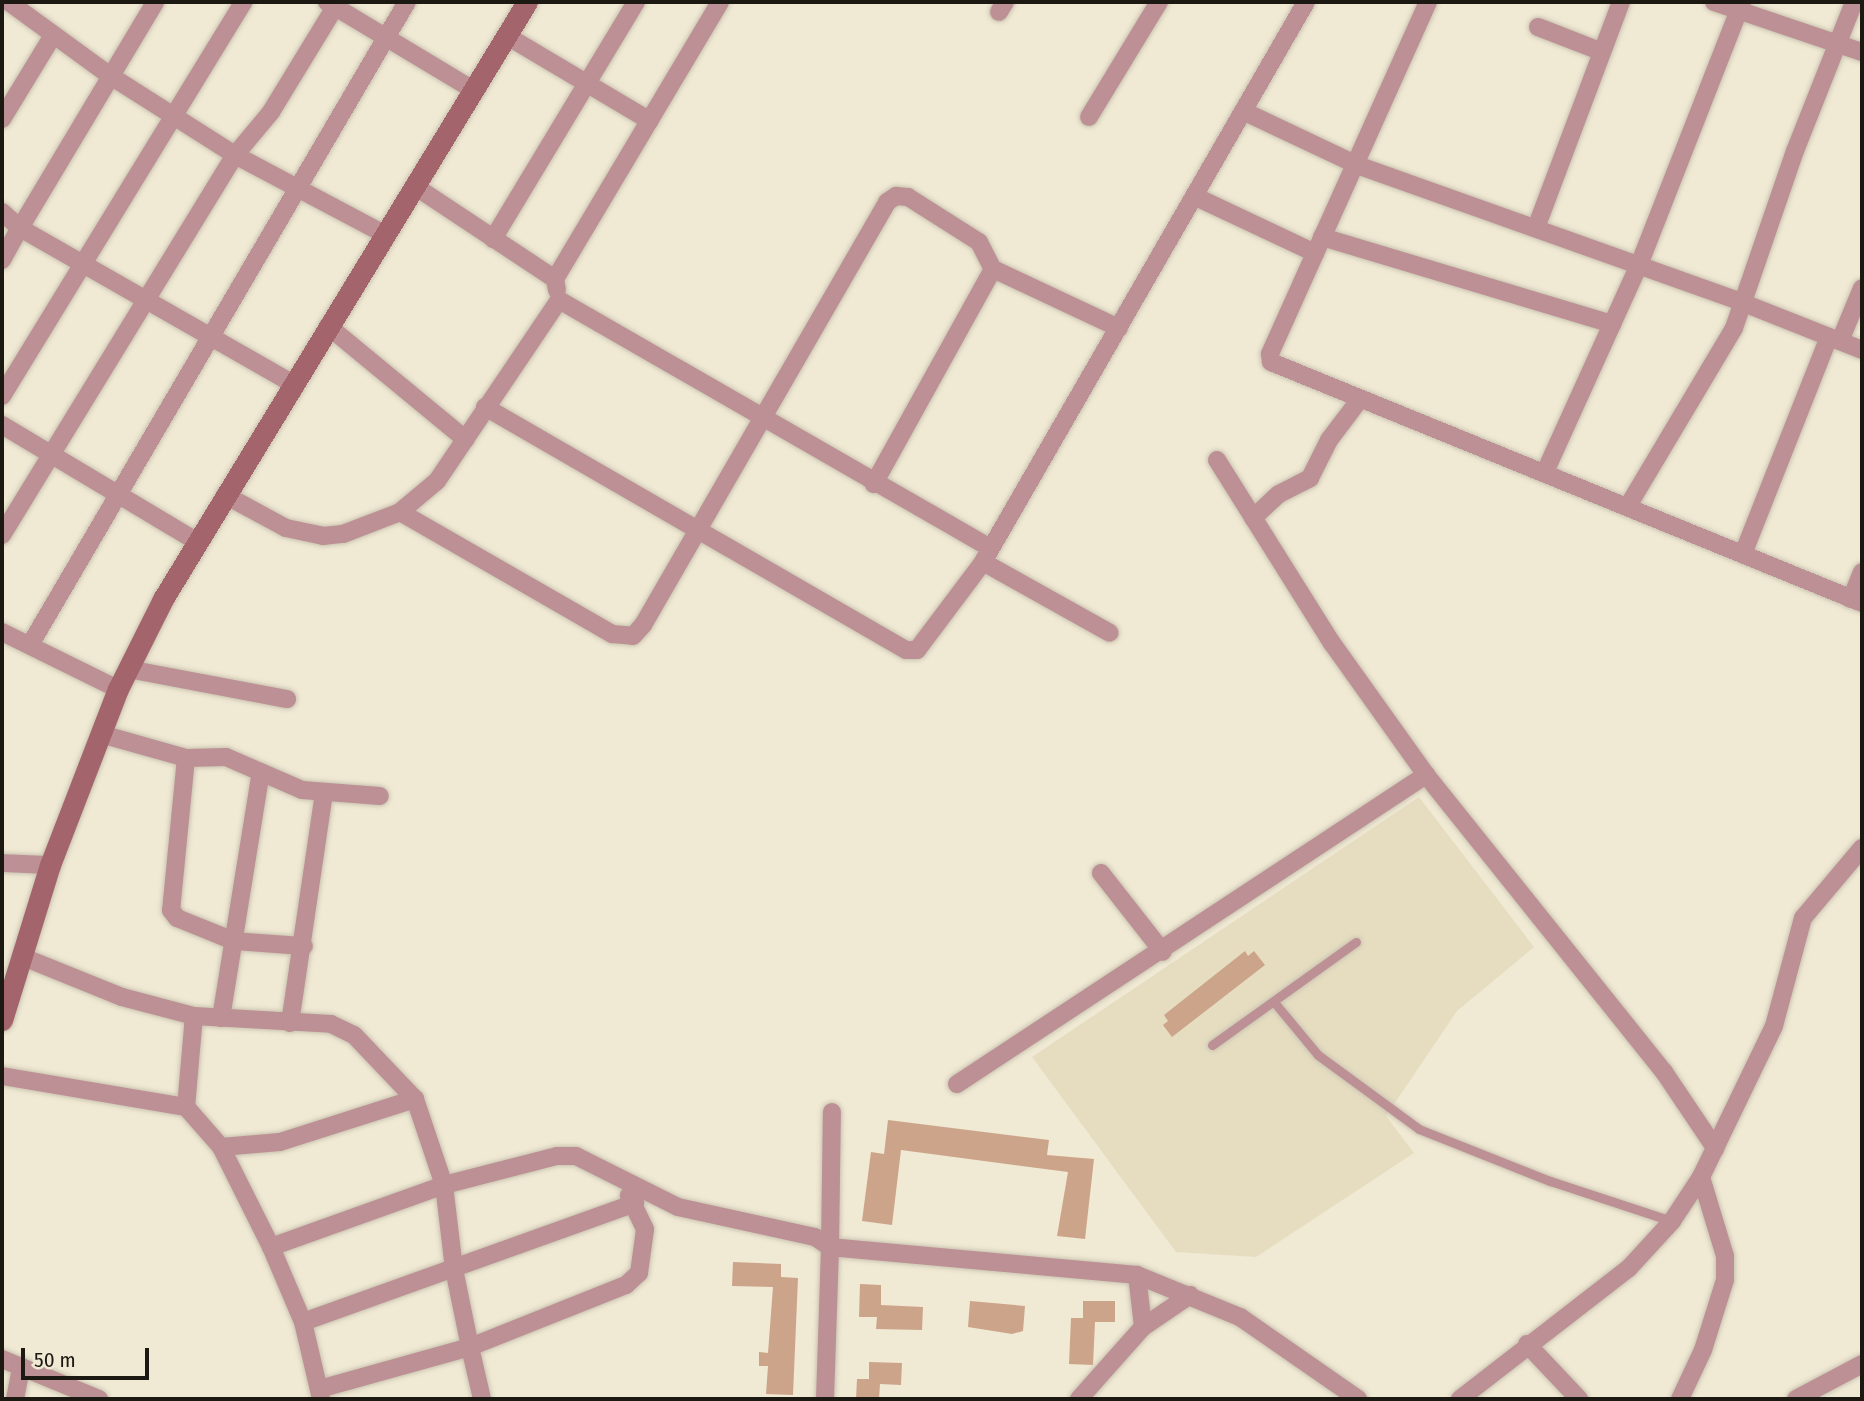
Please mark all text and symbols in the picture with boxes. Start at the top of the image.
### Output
scale bar [24,1334,152,1378]
text: 50 m [34,1347,76,1373]

